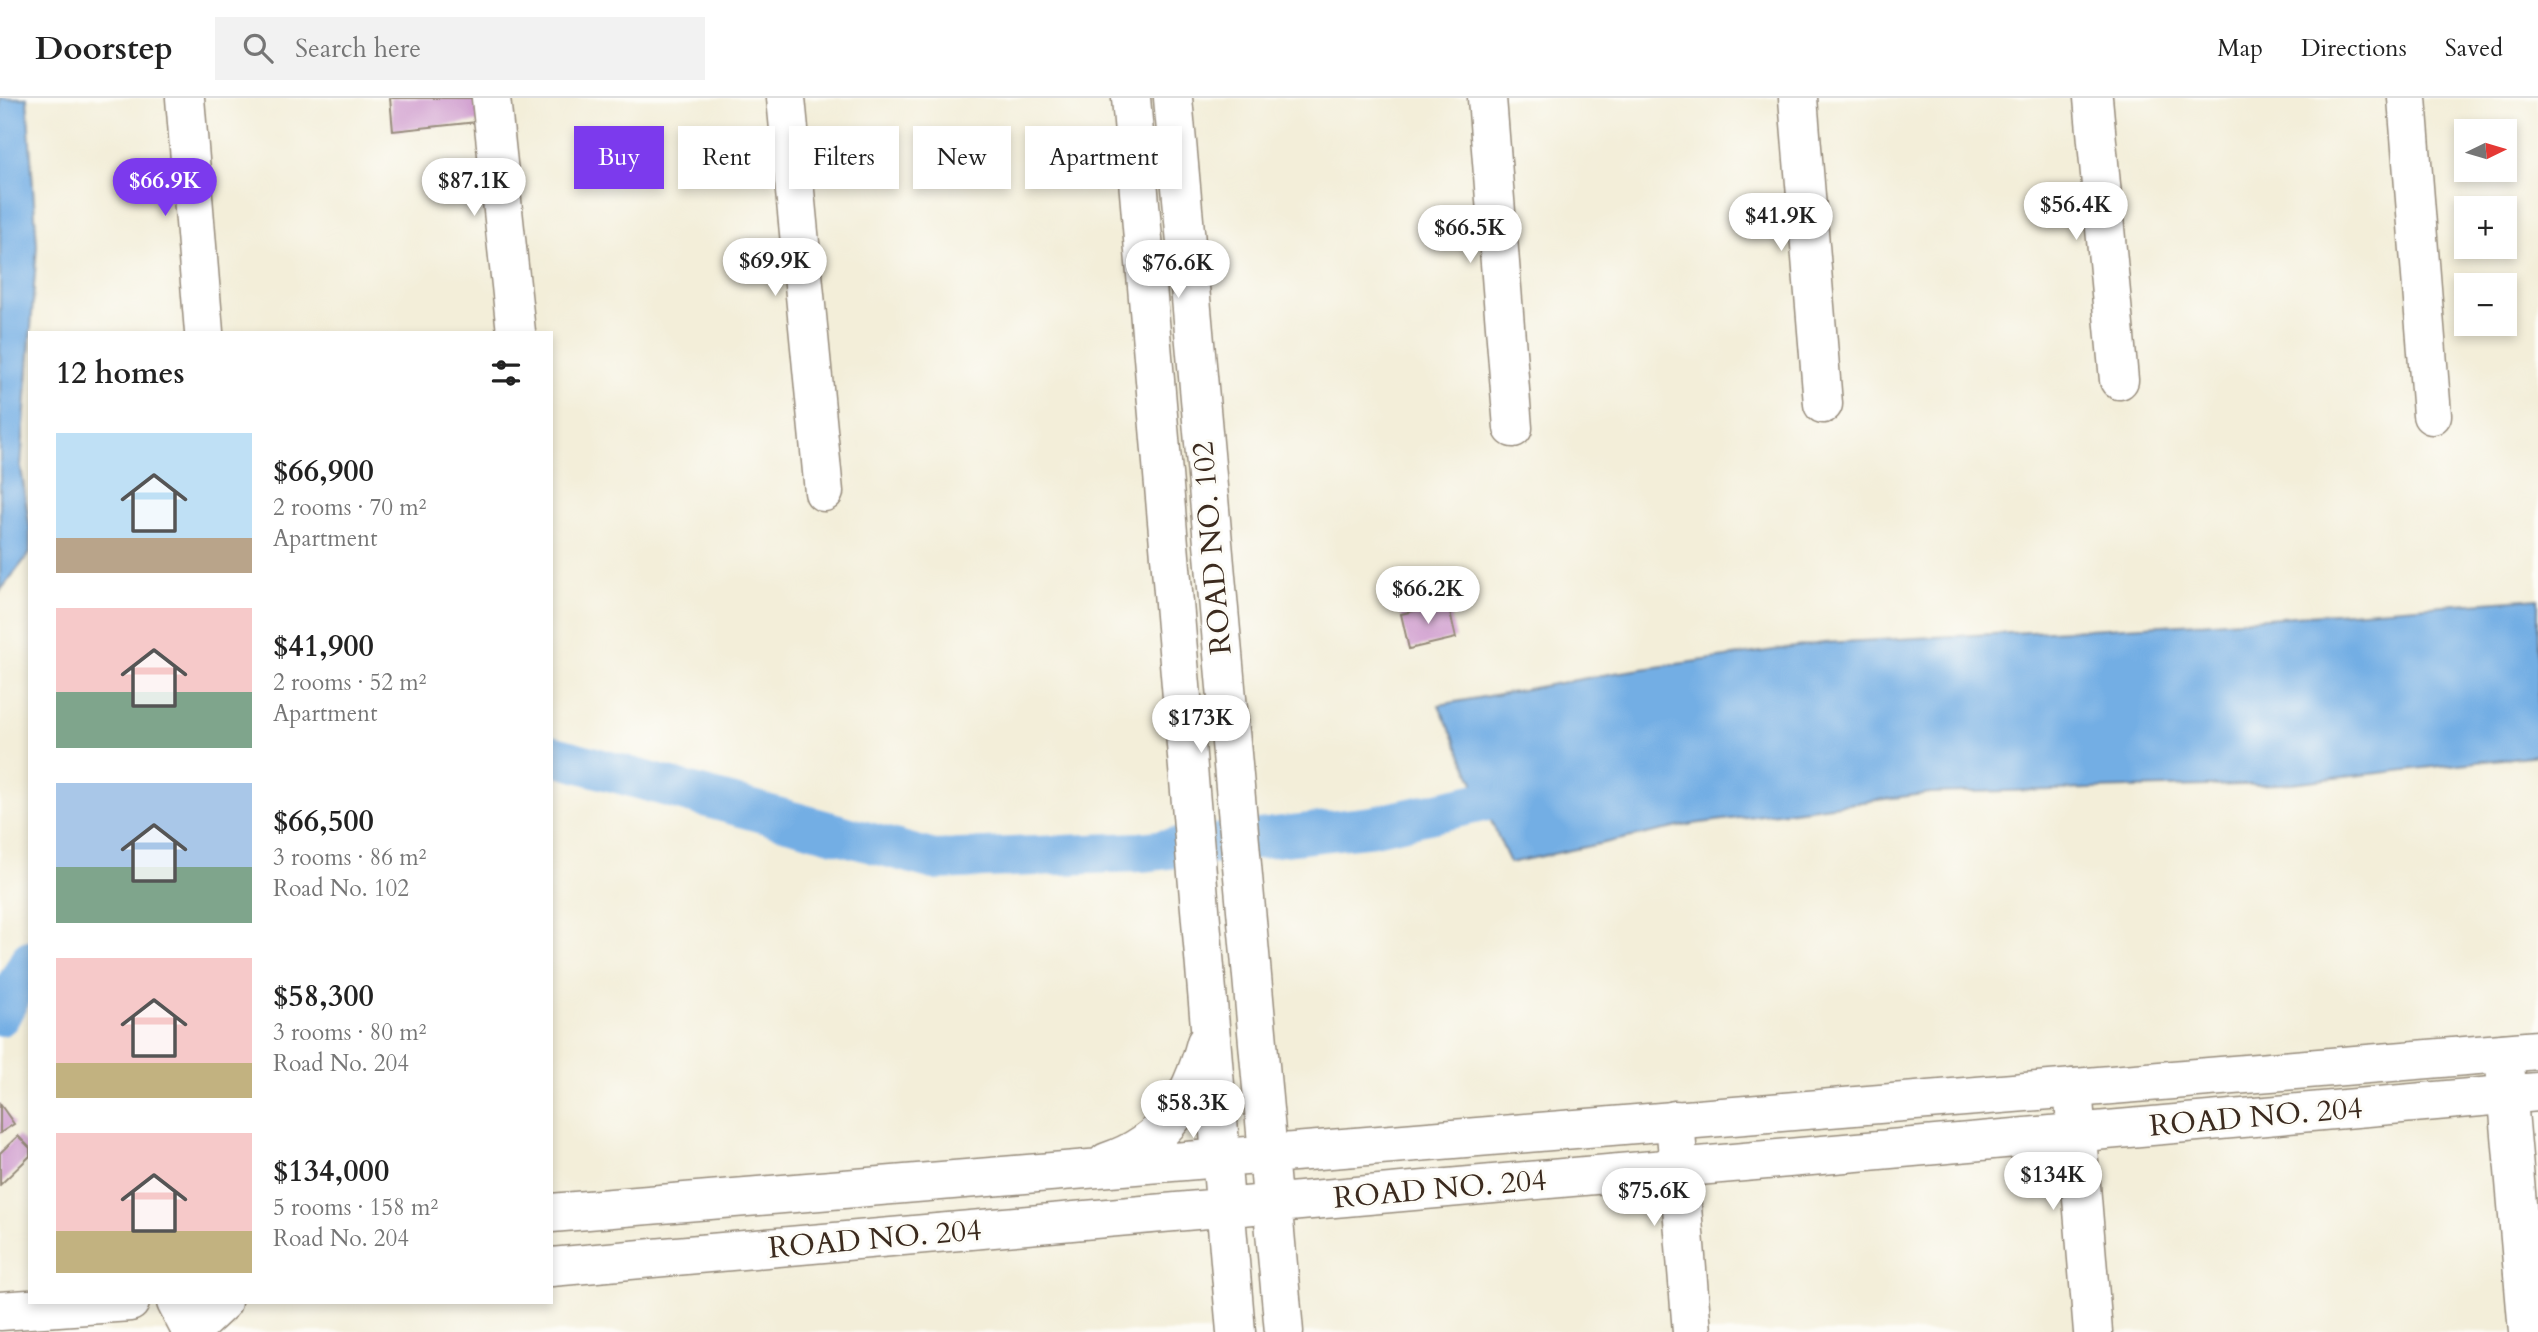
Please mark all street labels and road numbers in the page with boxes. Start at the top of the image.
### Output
street label: ROAD NO. 102 [1182,440,1242,656]
street label: ROAD NO. 204 [2148,1087,2364,1147]
street label: ROAD NO. 204 [1332,1159,1548,1219]
street label: ROAD NO. 204 [767,1209,983,1269]

